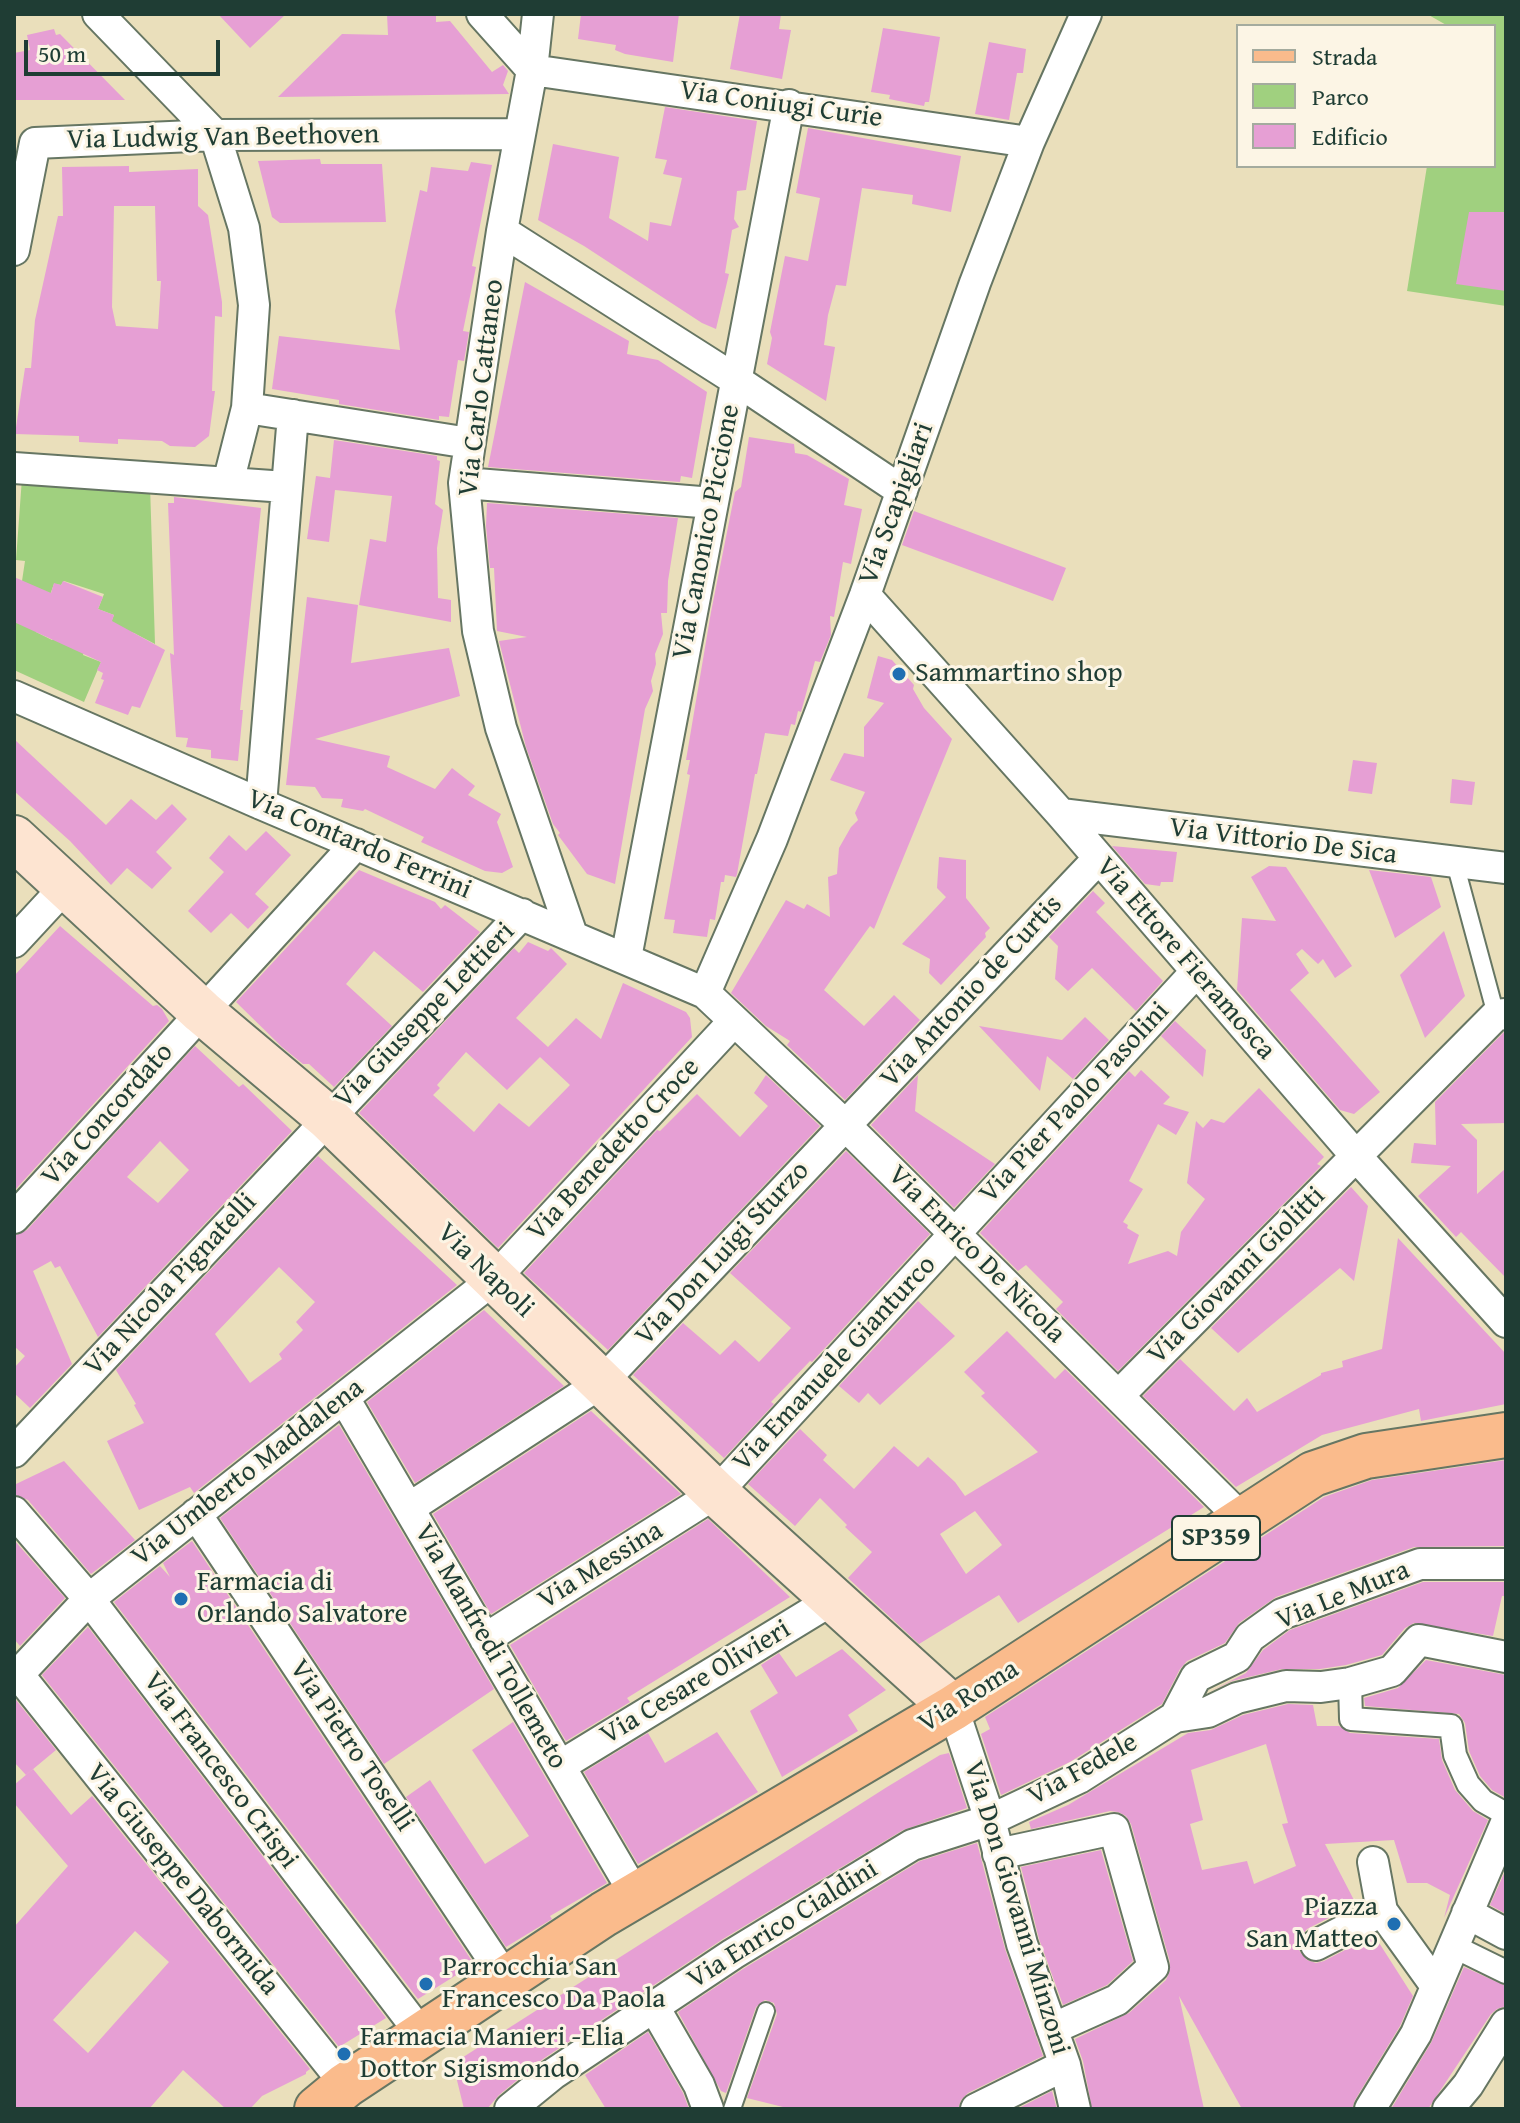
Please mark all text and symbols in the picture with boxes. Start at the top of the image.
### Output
scale bar [28,24,224,74]
legend [1236,24,1496,168]
text: 50 m [38,36,86,71]
text: Strada [1312,39,1377,74]
street label: Via Coniugi Curie [677,74,885,136]
text: Parco [1312,79,1369,114]
street label: Via Ludwig Van Beethoven [66,118,380,158]
text: Edificio [1312,119,1388,154]
street label: Via Carlo Cattaneo [452,278,512,498]
street label: Via Canonico Piccione [666,402,748,662]
street label: Via Scapigliari [852,418,942,590]
place label: Sammartino shop [915,657,1123,691]
marker: Sammartino shop [890,665,908,683]
street label: Via Contardo Ferrini [242,782,476,908]
street label: Via Vittorio De Sica [1167,811,1399,873]
street label: Via Ettore Fieramosca [1088,851,1282,1067]
street label: Via Antonio de Curtis [874,889,1070,1095]
street label: Via Giuseppe Lettieri [328,916,522,1116]
street label: Via Pier Paolo Pasolini [973,995,1177,1211]
street label: Via Concordato [35,1036,181,1194]
street label: Via Benedetto Croce [521,1052,707,1248]
street label: Via Don Luigi Sturzo [629,1155,817,1353]
street label: Via Enrico De Nicola [880,1159,1072,1351]
street label: Via Giovanni Giolitti [1141,1180,1333,1372]
street label: Via Nicola Pignatelli [78,1186,264,1384]
street label: Via Napoli [429,1216,541,1326]
street label: Via Emanuele Gianturco [726,1249,944,1479]
street label: Via Umberto Maddalena [125,1372,371,1574]
street label: Via Messina [532,1514,670,1618]
road number: SP359 [1172,1516,1260,1560]
street label: Via Manfredi Tollemeto [406,1518,574,1776]
street label: Via Le Mura [1271,1554,1415,1638]
place label: Farmacia di Orlando Salvatore [197,1566,408,1632]
marker: Farmacia di Orlando Salvatore [172,1590,190,1608]
street label: Via Cesare Olivieri [595,1613,797,1753]
street label: Via Roma [913,1653,1025,1741]
street label: Via Pietro Toselli [281,1654,421,1838]
street label: Via Francesco Crispi [135,1666,305,1876]
street label: Via Fedele [1022,1726,1144,1814]
street label: Via Giuseppe Dabormida [78,1757,286,2003]
street label: Via Don Giovanni Minzoni [955,1757,1077,2059]
street label: Via Enrico Cialdini [682,1853,884,1997]
place label: Piazza San Matteo [1246,1891,1378,1957]
marker: Piazza San Matteo [1385,1915,1403,1933]
place label: Parrocchia San Francesco Da Paola [442,1951,665,2017]
marker: Parrocchia San Francesco Da Paola [417,1975,435,1993]
place label: Farmacia Manieri -Elia Dottor Sigismondo [360,2021,624,2087]
marker: Farmacia Manieri -Elia Dottor Sigismondo [335,2045,353,2063]

